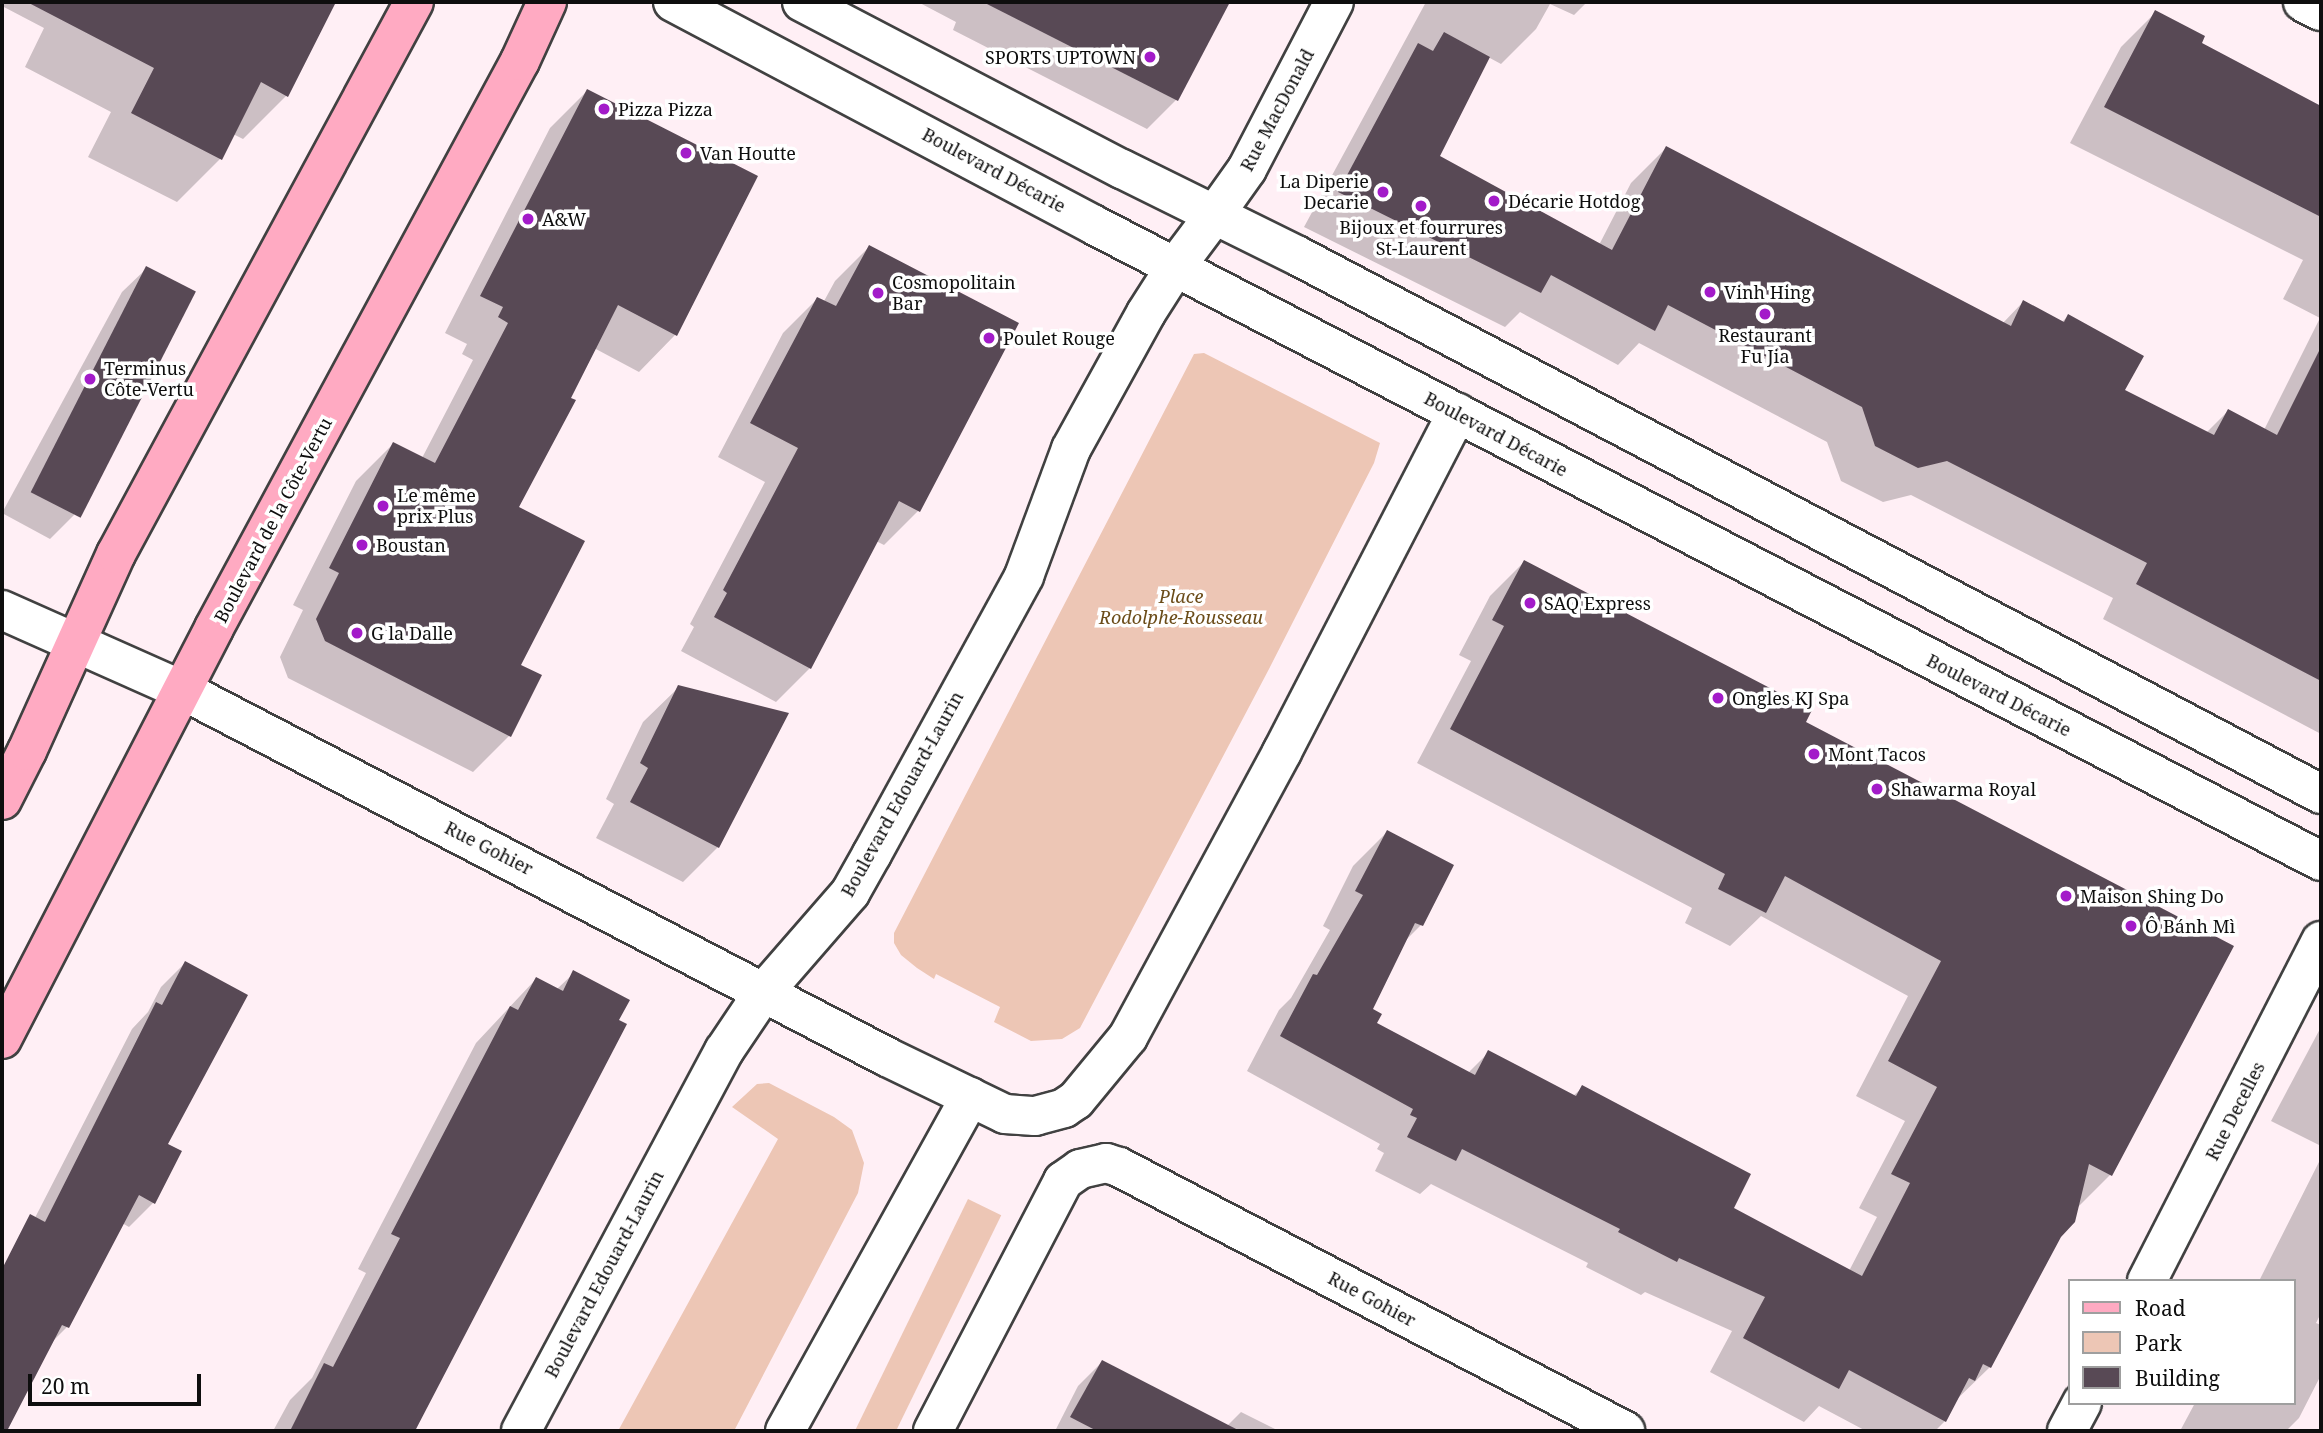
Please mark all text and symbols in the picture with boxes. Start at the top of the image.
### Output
street label: Rue MacDonald [1236,45,1318,175]
place label: SPORTS UPTOWN [985,46,1136,68]
marker: SPORTS UPTOWN [1142,49,1158,65]
place label: Pizza Pizza [618,98,713,120]
marker: Pizza Pizza [596,101,612,117]
street label: Boulevard Décarie [919,123,1069,217]
place label: Van Houtte [700,142,796,164]
marker: Van Houtte [678,145,694,161]
place label: La Diperie Decarie [1280,171,1369,214]
marker: La Diperie Decarie [1375,184,1391,200]
place label: Décarie Hotdog [1508,190,1640,212]
marker: Décarie Hotdog [1486,193,1502,209]
marker: Bijoux et fourrures St-Laurent [1413,198,1429,214]
place label: A&W [542,208,586,230]
marker: A&W [520,211,536,227]
place label: Bijoux et fourrures St-Laurent [1339,217,1503,260]
place label: Cosmopolitain Bar [892,272,1016,314]
place label: Vinh Hing [1724,281,1811,303]
marker: Vinh Hing [1702,284,1718,300]
marker: Cosmopolitain Bar [870,285,886,301]
marker: Restaurant Fu Jia [1757,306,1773,322]
place label: Restaurant Fu Jia [1718,325,1812,368]
place label: Poulet Rouge [1003,327,1115,349]
marker: Poulet Rouge [981,330,997,346]
place label: Terminus Côte-Vertu [104,358,194,400]
marker: Terminus Côte-Vertu [82,371,98,387]
street label: Boulevard Décarie [1421,387,1571,481]
street label: Boulevard de la Côte-Vertu [210,414,336,626]
place label: Le même prix Plus [397,485,476,528]
marker: Le même prix Plus [375,498,391,514]
place label: Boustan [376,534,446,556]
marker: Boustan [354,537,370,553]
park label: Place Rodolphe-Rousseau [1099,586,1263,628]
place label: SAQ Express [1544,592,1651,614]
marker: SAQ Express [1522,595,1538,611]
place label: G la Dalle [371,622,453,644]
marker: G la Dalle [349,625,365,641]
street label: Boulevard Décarie [1923,649,2075,741]
place label: Ongles KJ Spa [1732,687,1849,709]
street label: Boulevard Edouard-Laurin [836,688,968,900]
marker: Ongles KJ Spa [1710,690,1726,706]
place label: Mont Tacos [1828,743,1926,765]
marker: Mont Tacos [1806,746,1822,762]
place label: Shawarma Royal [1891,778,2036,800]
marker: Shawarma Royal [1869,781,1885,797]
street label: Rue Gohier [441,817,537,879]
place label: Maison Shing Do [2080,885,2224,907]
marker: Maison Shing Do [2058,888,2074,904]
place label: Ô Bánh Mì [2145,915,2235,937]
marker: Ô Bánh Mì [2123,918,2139,934]
street label: Rue Decelles [2201,1058,2269,1164]
street label: Boulevard Edouard-Laurin [540,1167,668,1381]
street label: Rue Gohier [1325,1267,1419,1331]
legend [2068,1279,2295,1405]
text: Road [2135,1294,2186,1322]
text: Park [2135,1329,2182,1357]
scale bar [32,1360,205,1404]
text: Building [2135,1364,2220,1392]
text: 20 m [41,1372,90,1400]

